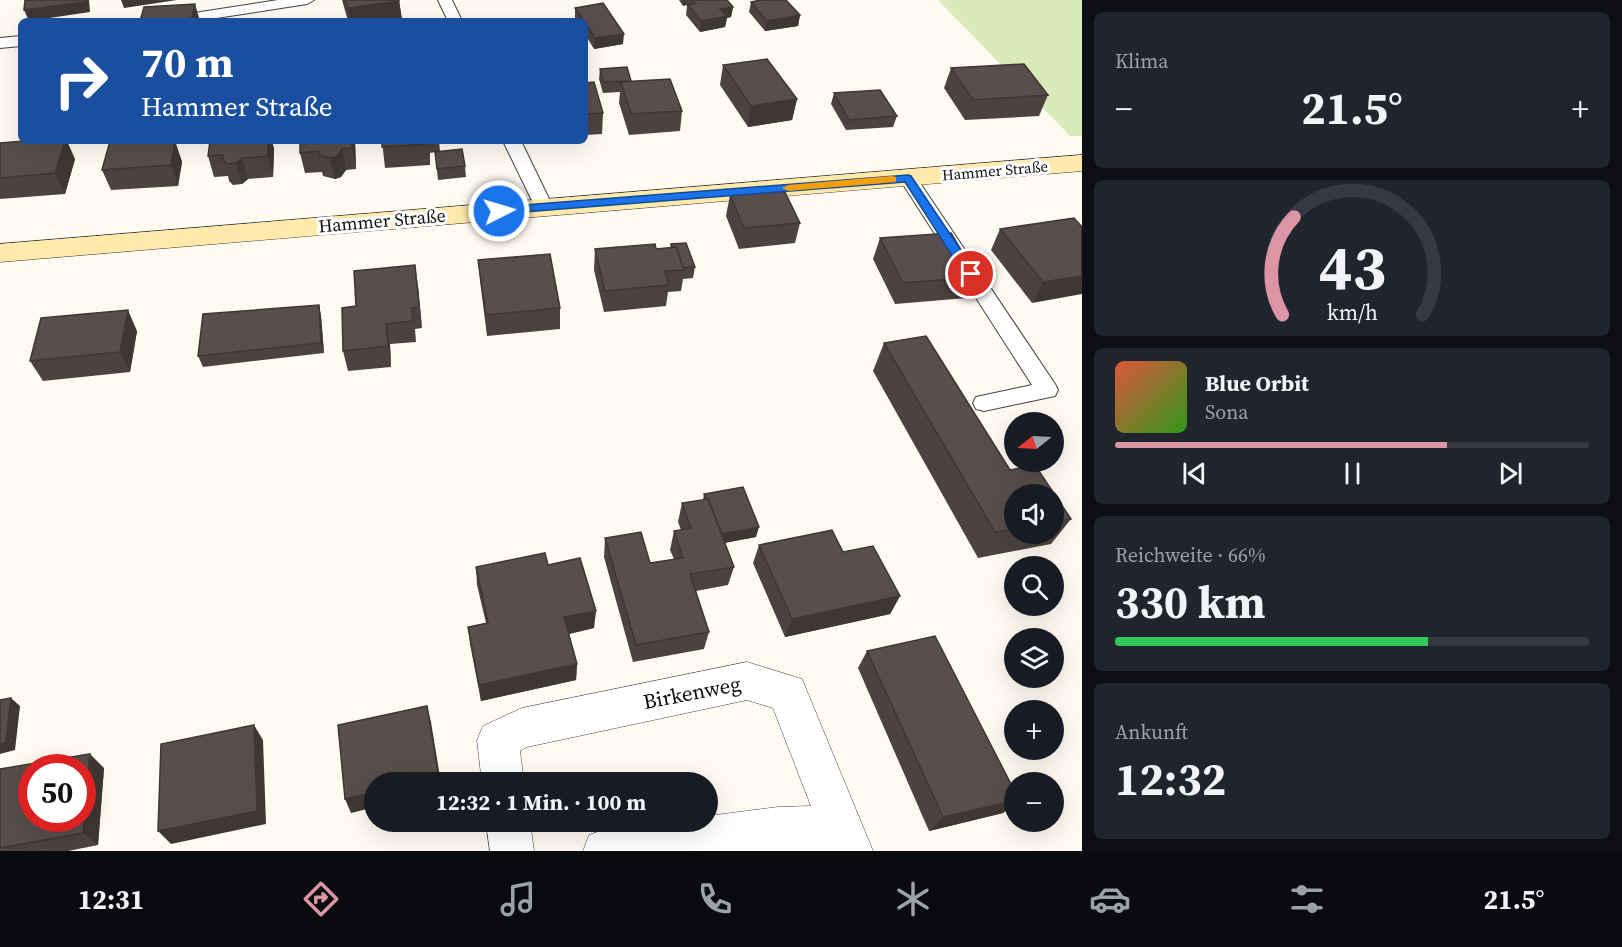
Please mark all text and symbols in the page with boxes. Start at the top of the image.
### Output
text: 70 m [141,33,234,91]
icon: right [42,42,120,120]
text: Klima [1115,47,1168,75]
text: 21.5° [1301,77,1403,139]
text: − [1115,86,1133,131]
text: + [1572,86,1589,131]
text: Hammer Straße [141,88,332,125]
street label: Hammer Straße [941,155,1049,186]
position arrow [467,179,531,243]
street label: Hammer Straße [317,202,447,239]
text: 43 [1318,224,1386,310]
pin [945,248,996,299]
icon: arrive [954,257,987,290]
text: km/h [1326,298,1378,327]
text: Blue Orbit [1205,368,1309,398]
text: Sona [1205,398,1249,426]
north arrow [1004,412,1064,472]
map controls [1004,412,1064,832]
icon: previous [1178,457,1211,490]
icon: pause [1336,457,1369,490]
icon: next [1494,457,1527,490]
button: sound [1004,484,1064,544]
text: Reichweite · 66% [1115,541,1266,569]
button: search [1004,556,1064,616]
text: 330 km [1115,571,1266,633]
button: layers [1004,628,1064,688]
street label: Birkenweg [640,669,743,716]
button: + [1004,700,1064,760]
text: Ankunft [1115,718,1188,746]
text: 12:32 [1115,748,1226,810]
speed limit sign: 50 [18,754,96,832]
button: − [1004,772,1064,832]
text: 12:32 · 1 Min. · 100 m [436,787,646,817]
icon: directions [300,878,342,920]
icon: music [497,878,539,920]
icon: phone [694,878,736,920]
icon: climate [892,878,934,920]
icon: car [1089,878,1131,920]
icon: filters [1286,878,1328,920]
text: 12:31 [78,881,144,918]
text: 21.5° [1483,881,1544,918]

